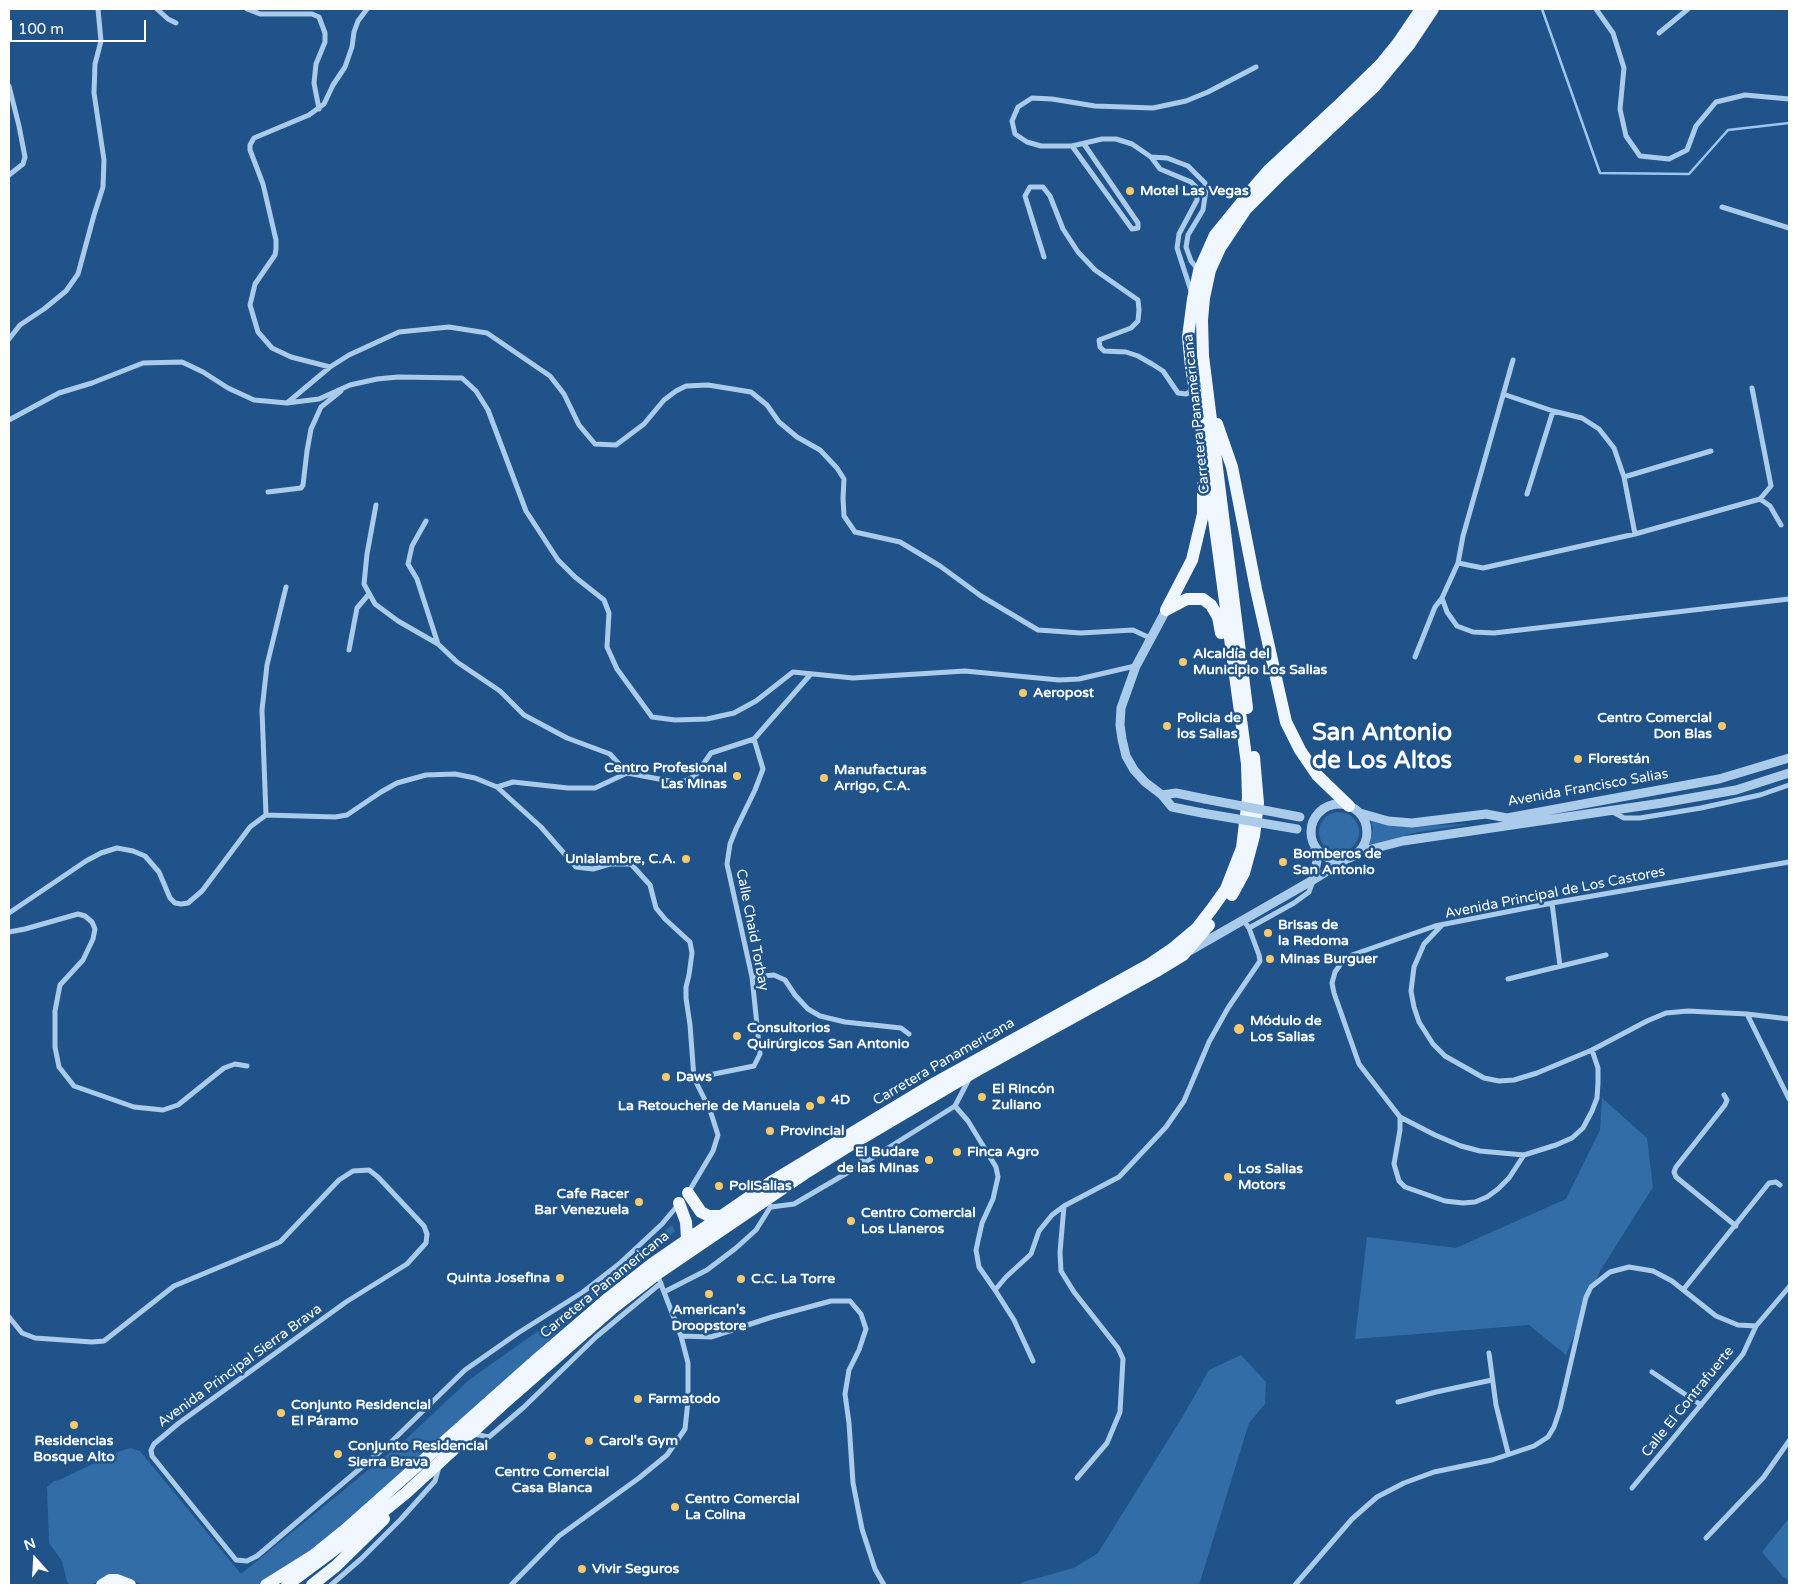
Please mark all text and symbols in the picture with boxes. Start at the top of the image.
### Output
scale bar [12,10,149,42]
text: 100 m [18,20,64,38]
place label: Motel Las Vegas [1140,183,1249,199]
marker: Motel Las Vegas [1124,185,1136,197]
street label: Carretera Panamericana [1180,333,1214,495]
place label: Alcaldía del Municipio Los Salias [1193,646,1327,679]
marker: Alcaldía del Municipio Los Salias [1177,656,1189,668]
place label: Aeropost [1033,685,1094,701]
marker: Aeropost [1017,687,1029,699]
place label: Policia de los Salias [1177,710,1241,742]
place label: Centro Comercial Don Blas [1597,710,1712,742]
marker: Policia de los Salias [1161,720,1173,732]
district label: San Antonio de Los Altos [1312,720,1452,776]
marker: Centro Comercial Don Blas [1716,720,1728,732]
place label: Florestán [1588,751,1650,767]
marker: Florestán [1572,753,1584,765]
place label: Centro Profesional Las Minas [604,760,727,792]
place label: Manufacturas Arrigo, C.A. [834,762,927,794]
street label: Avenida Francisco Salias [1506,766,1670,810]
marker: Centro Profesional Las Minas [731,770,743,782]
marker: Manufacturas Arrigo, C.A. [818,772,830,784]
place label: Bomberos de San Antonio [1293,846,1382,879]
place label: Unialambre, C.A. [565,851,676,867]
marker: Unialambre, C.A. [680,853,692,865]
marker: Bomberos de San Antonio [1277,856,1289,868]
street label: Avenida Principal de Los Castores [1443,863,1667,923]
street label: Calle Chaid Torbay [732,868,772,992]
place label: Brisas de la Redoma [1278,917,1349,950]
marker: Brisas de la Redoma [1262,927,1274,939]
place label: Minas Burguer [1280,951,1378,967]
marker: Minas Burguer [1264,953,1276,965]
place label: Módulo de Los Salias [1250,1013,1322,1046]
street label: Carretera Panamericana [870,1015,1018,1109]
place label: Consultorios Quirúrgicos San Antonio [747,1020,910,1052]
marker: Módulo de Los Salias [1232,1022,1246,1036]
marker: Consultorios Quirúrgicos San Antonio [731,1030,743,1042]
place label: Daws [676,1069,712,1085]
marker: Daws [660,1071,672,1083]
place label: El Rincón Zuliano [992,1081,1054,1114]
marker: El Rincón Zuliano [976,1091,988,1103]
place label: 4D [831,1092,850,1108]
marker: 4D [815,1094,827,1106]
place label: La Retoucherie de Manuela [618,1098,800,1114]
marker: La Retoucherie de Manuela [804,1100,816,1112]
place label: Provincial [780,1123,845,1139]
marker: Provincial [764,1125,776,1137]
place label: El Budare de las Minas [837,1144,919,1176]
place label: Finca Agro [967,1144,1039,1160]
marker: Finca Agro [951,1146,963,1158]
marker: El Budare de las Minas [923,1154,935,1166]
place label: Los Salias Motors [1238,1161,1303,1194]
marker: Los Salias Motors [1222,1171,1234,1183]
place label: PoliSalias [729,1178,792,1194]
marker: PoliSalias [713,1180,725,1192]
place label: Cafe Racer Bar Venezuela [534,1186,629,1218]
marker: Cafe Racer Bar Venezuela [633,1196,645,1208]
place label: Centro Comercial Los Llaneros [861,1205,976,1238]
marker: Centro Comercial Los Llaneros [845,1215,857,1227]
street label: Carretera Panamericana [537,1228,673,1342]
place label: Quinta Josefina [447,1270,550,1286]
place label: C.C. La Torre [751,1271,835,1287]
marker: Quinta Josefina [554,1272,566,1284]
marker: C.C. La Torre [735,1273,747,1285]
marker: American's Droopstore [703,1288,715,1300]
street label: Avenida Principal Sierra Brava [155,1301,325,1431]
place label: American's Droopstore [672,1302,746,1334]
street label: Calle El Contrafuerte [1638,1343,1738,1461]
place label: Farmatodo [648,1391,720,1407]
marker: Farmatodo [632,1393,644,1405]
place label: Conjunto Residencial El Páramo [291,1397,431,1430]
marker: Conjunto Residencial El Páramo [275,1407,287,1419]
marker: Residencias Bosque Alto [68,1419,80,1431]
place label: Residencias Bosque Alto [33,1433,115,1465]
place label: Carol's Gym [599,1433,678,1449]
marker: Carol's Gym [583,1435,595,1447]
place label: Conjunto Residencial Sierra Brava [348,1438,488,1470]
marker: Conjunto Residencial Sierra Brava [332,1448,344,1460]
marker: Centro Comercial Casa Blanca [546,1450,558,1462]
place label: Centro Comercial Casa Blanca [495,1464,609,1496]
place label: Centro Comercial La Colina [685,1491,800,1524]
marker: Centro Comercial La Colina [669,1501,681,1513]
north arrow [10,1534,60,1584]
text: N [22,1534,38,1554]
place label: Vivir Seguros [592,1561,679,1577]
marker: Vivir Seguros [576,1563,588,1575]

